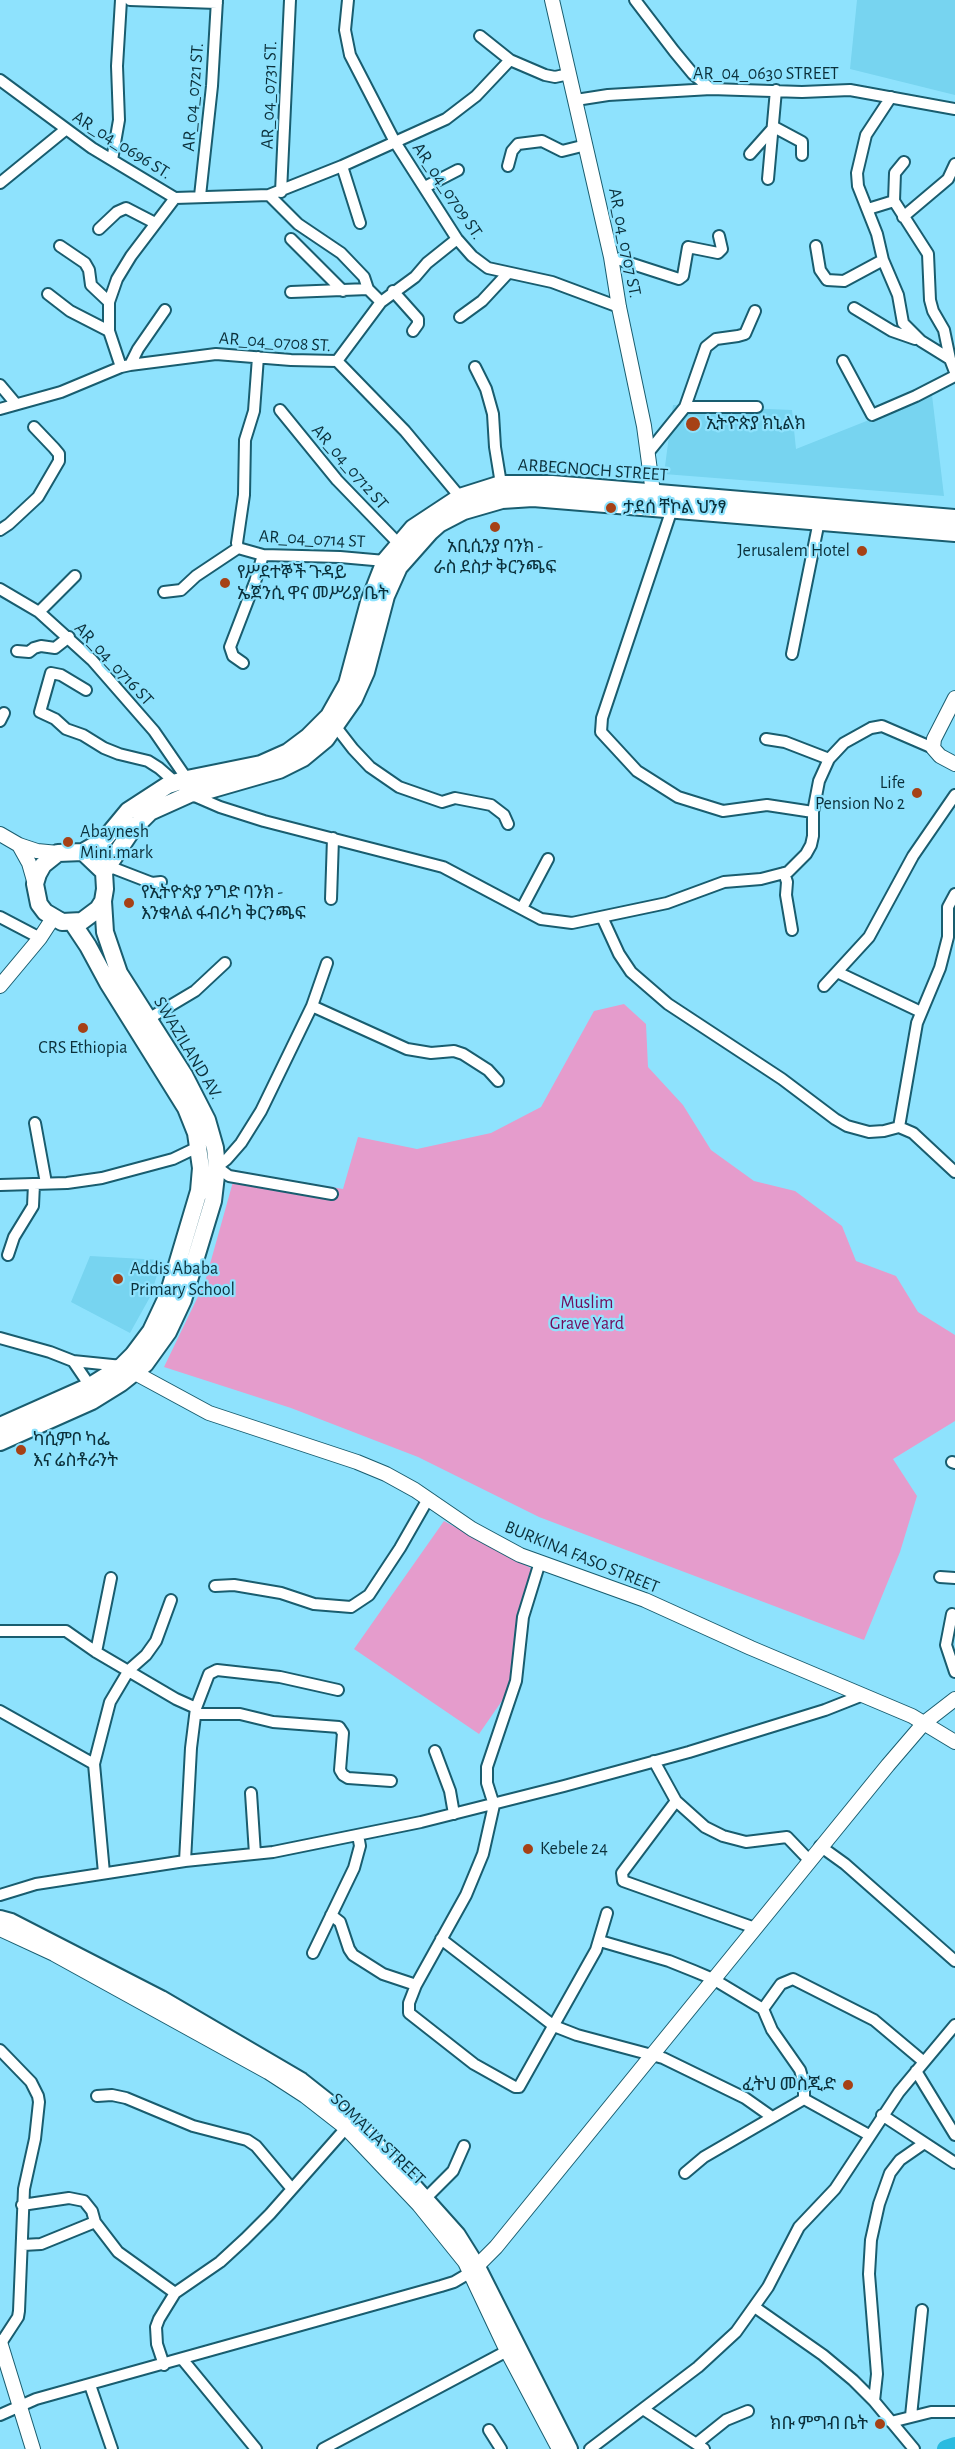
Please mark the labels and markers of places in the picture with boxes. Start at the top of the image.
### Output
place label: ኢትዮጵያ ክኒልክ [706,413,806,435]
marker: ኢትዮጵያ ክኒልክ [684,415,702,433]
place label: ታደሰ ቸኮል ህንፃ [623,497,726,519]
marker: ታደሰ ቸኮል ህንፃ [604,501,618,515]
marker: አቢሲንያ ባንክ - ራስ ደስታ ቅርንጫፍ [488,520,502,534]
place label: አቢሲንያ ባንክ - ራስ ደስታ ቅርንጫፍ [434,536,556,578]
place label: Jerusalem Hotel [737,540,850,562]
marker: Jerusalem Hotel [855,544,869,558]
place label: የሥደተኞች ጉዳይ ኤጀንሲ ዋና መሥሪያ ቤት [237,562,389,604]
marker: የሥደተኞች ጉዳይ ኤጀንሲ ዋና መሥሪያ ቤት [218,576,232,590]
place label: Life Pension No 2 [815,772,905,814]
marker: Life Pension No 2 [910,786,924,800]
place label: Abaynesh Mini.mark [80,821,153,864]
marker: Abaynesh Mini.mark [61,835,75,849]
place label: የኢትዮጵያ ንግድ ባንክ - እንቁላል ፋብሪካ ቅርንጫፍ [141,882,306,924]
marker: የኢትዮጵያ ንግድ ባንክ - እንቁላል ፋብሪካ ቅርንጫፍ [122,896,136,910]
marker: CRS Ethiopia [76,1021,90,1035]
place label: CRS Ethiopia [38,1037,128,1059]
place label: Addis Ababa Primary School [130,1258,235,1300]
marker: Addis Ababa Primary School [111,1272,125,1286]
place label: ካሲምቦ ካፌ እና ሬስቶራንት [33,1429,118,1472]
marker: ካሲምቦ ካፌ እና ሬስቶራንት [14,1443,28,1457]
place label: Kebele 24 [540,1838,608,1860]
marker: Kebele 24 [521,1842,535,1856]
place label: ፈትህ መስጂድ [742,2074,836,2096]
marker: ፈትህ መስጂድ [841,2078,855,2092]
place label: ክቡ ምግብ ቤት [770,2413,868,2435]
marker: ክቡ ምግብ ቤት [873,2417,887,2431]

